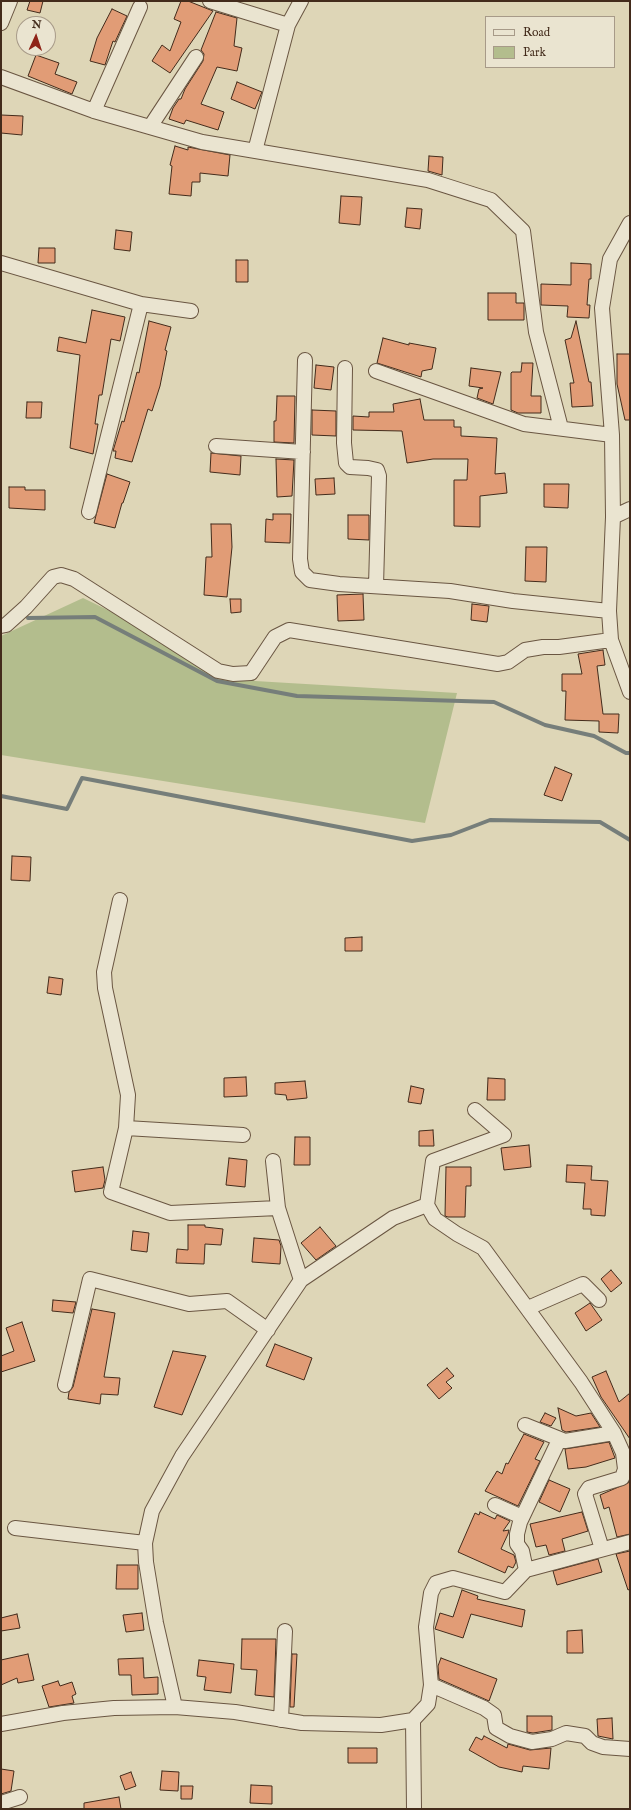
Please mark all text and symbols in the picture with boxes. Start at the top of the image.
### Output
north arrow [16,16,56,56]
legend [485,16,615,68]
text: N [31,18,42,32]
text: Road [523,25,550,40]
text: Park [523,45,546,60]

